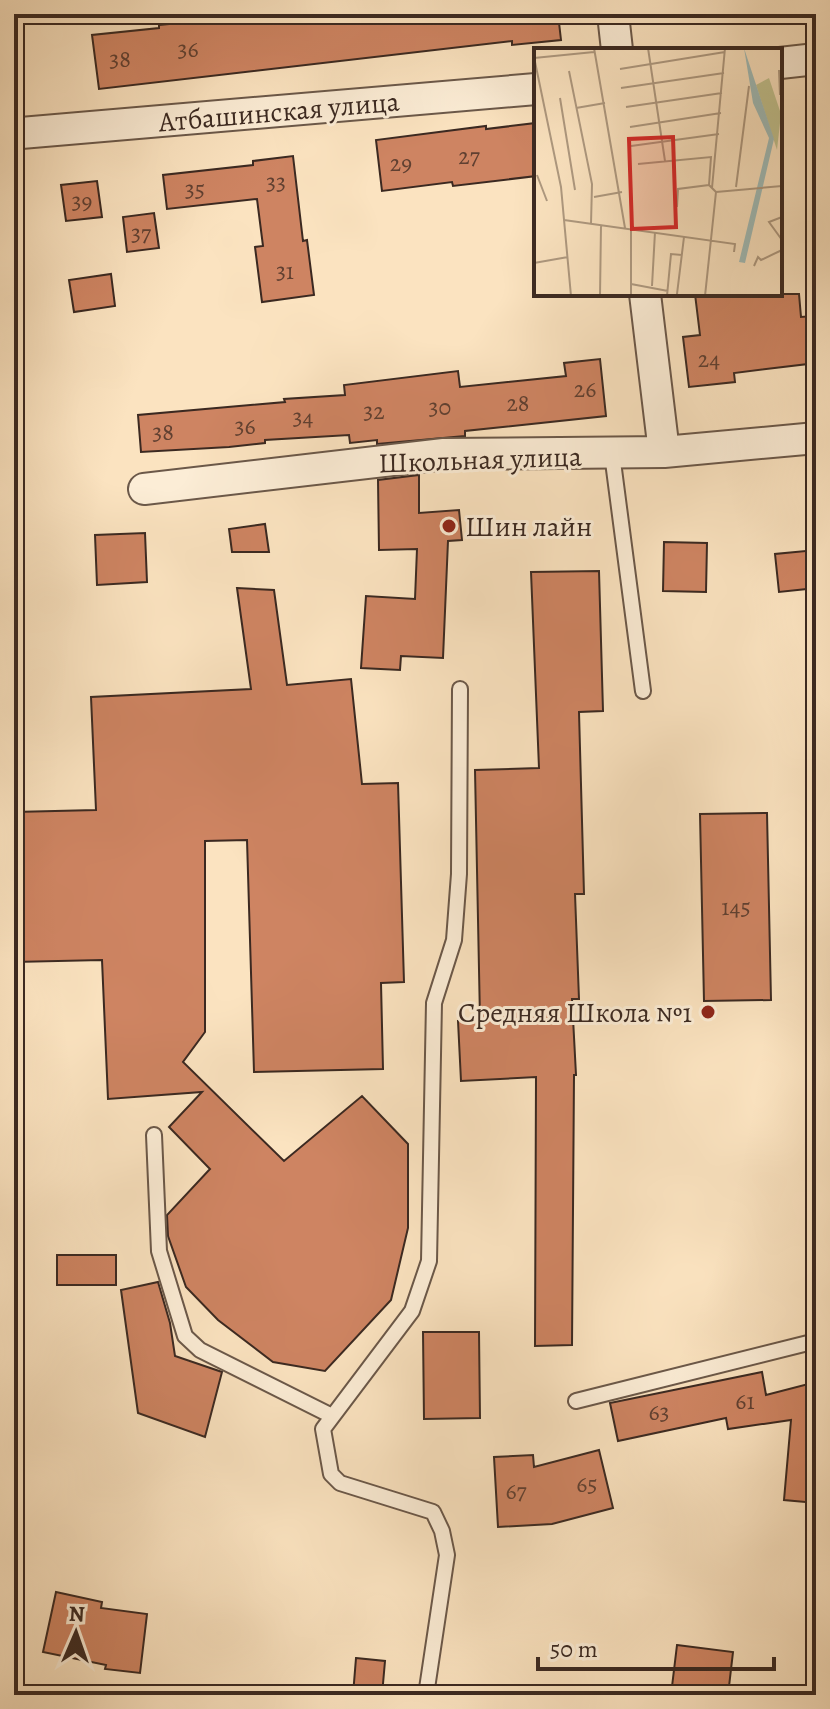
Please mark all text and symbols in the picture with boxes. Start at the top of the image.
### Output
house number: 36 [177,33,199,65]
house number: 38 [109,43,131,75]
inset map [534,48,782,296]
street label: Атбашинская улица [156,83,401,142]
house number: 27 [458,140,481,172]
house number: 29 [390,147,412,179]
house number: 33 [266,166,286,198]
house number: 35 [185,173,205,205]
house number: 39 [72,185,92,217]
house number: 37 [131,217,152,249]
house number: 31 [276,255,294,287]
house number: 24 [698,343,720,375]
house number: 26 [574,373,596,405]
house number: 28 [506,387,530,419]
house number: 30 [429,391,451,423]
house number: 32 [363,395,385,427]
house number: 34 [293,401,314,433]
house number: 36 [234,410,256,442]
house number: 38 [152,416,174,448]
street label: Школьная улица [378,437,583,483]
place label: Шин лайн [465,508,592,546]
marker: Шин лайн [440,517,458,535]
house number: 145 [721,891,751,923]
place label: Средняя Школа №1 [458,994,692,1032]
marker: Средняя Школа №1 [699,1003,717,1021]
house number: 61 [735,1385,755,1417]
house number: 63 [648,1396,670,1428]
house number: 65 [576,1468,598,1500]
house number: 67 [505,1475,528,1507]
north arrow [36,1593,116,1673]
text: N [68,1599,85,1629]
scale bar [538,1621,774,1671]
text: 50 m [550,1633,598,1665]

